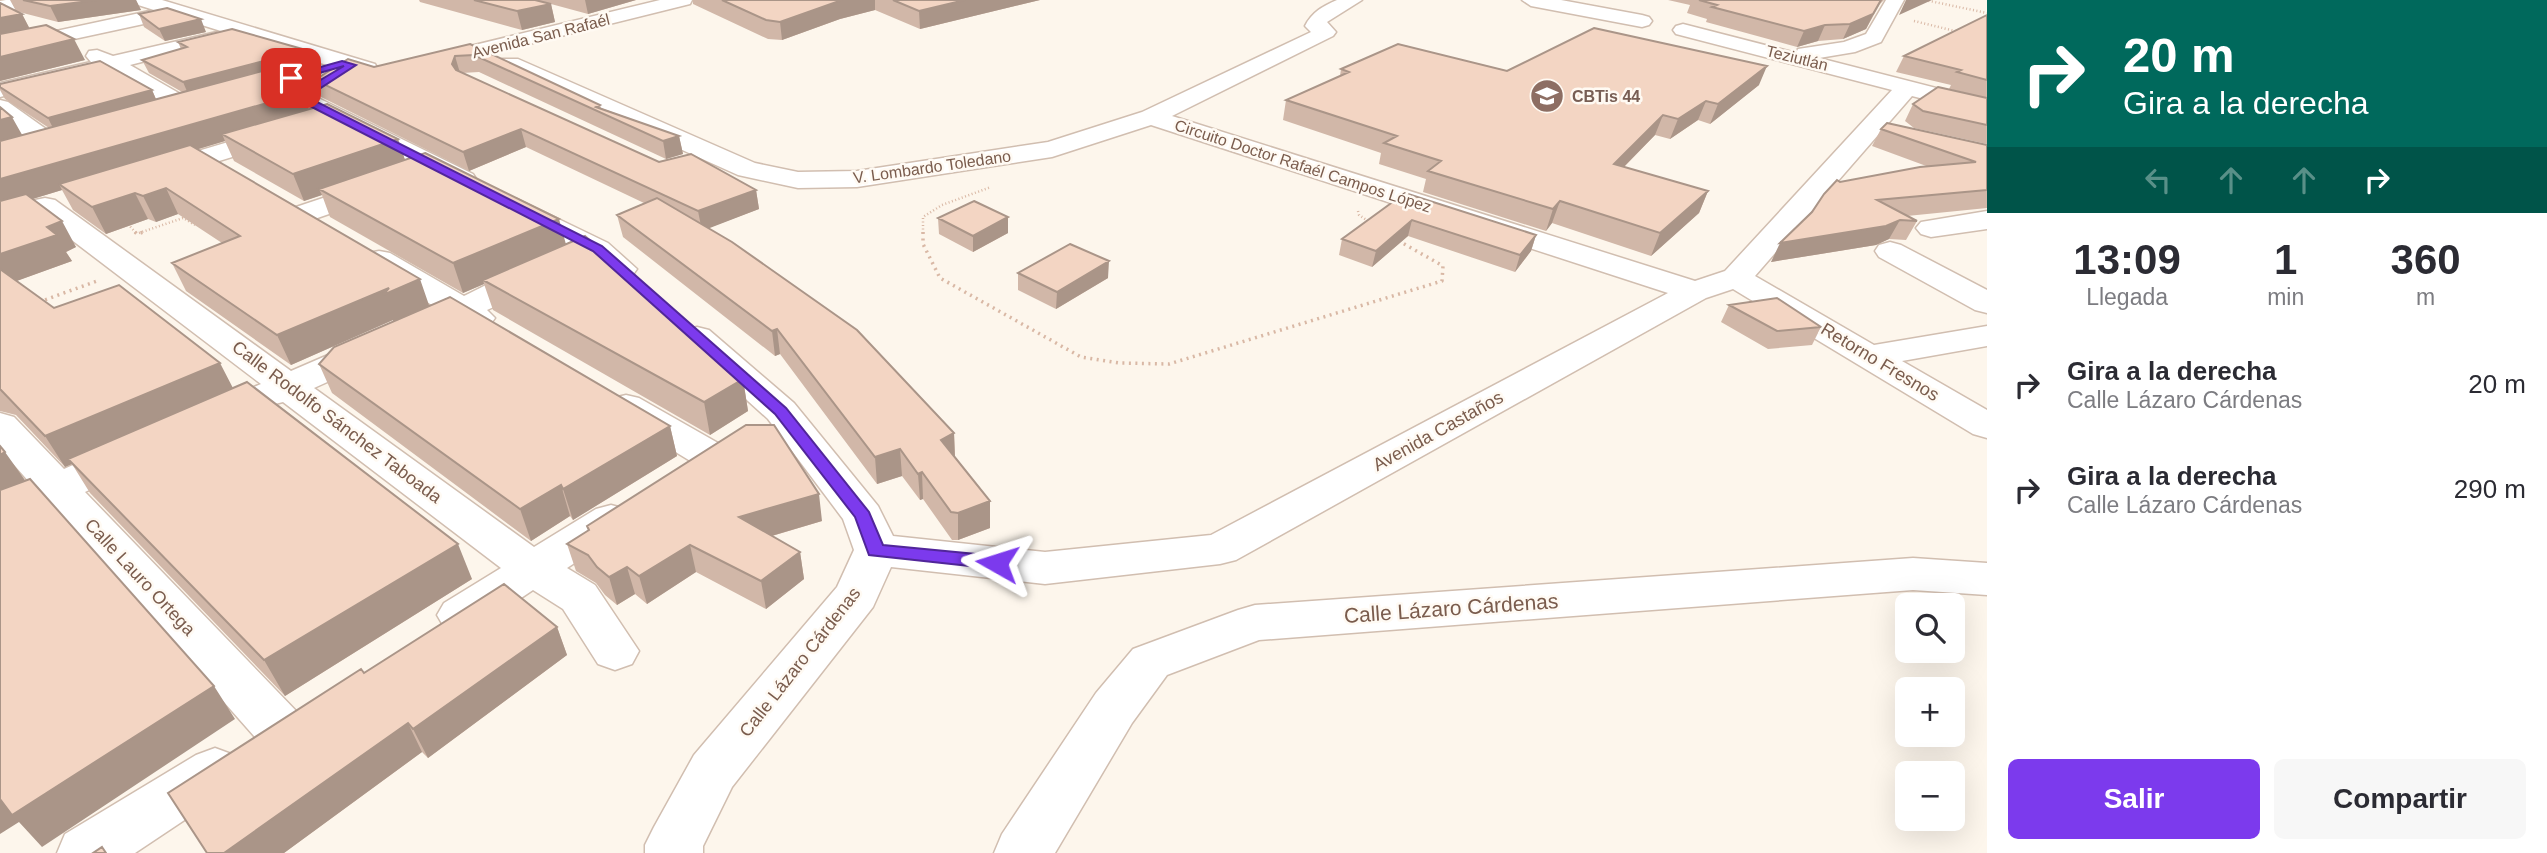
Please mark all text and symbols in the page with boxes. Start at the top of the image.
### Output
street label: Avenida San Rafaél [470,11,612,61]
icon: right [2008,28,2099,119]
text: 20 m [2123,28,2235,82]
street label: Teziutlán [1764,42,1830,74]
pin [261,48,321,108]
icon: arrive [272,59,310,97]
school or university icon: CBTis 44 [1528,77,1566,115]
text: Gira a la derecha [2123,85,2368,121]
place label: CBTis 44 [1572,88,1640,105]
street label: Circuito Doctor Rafaél Campos López [1173,116,1433,216]
street label: V. Lombardo Toledano [852,147,1012,186]
icon: left [2139,161,2177,199]
icon: ahead [2212,161,2250,199]
icon: ahead [2285,161,2323,199]
icon: right [2358,161,2396,199]
text: 13:09 [2073,236,2181,283]
text: 1 [2274,236,2297,283]
text: 360 [2391,236,2461,283]
text: Llegada [2086,284,2168,310]
text: min [2267,284,2304,310]
text: m [2416,284,2435,310]
street label: Retorno Fresnos [1817,319,1943,405]
street label: Calle Rodolfo Sánchez Taboada [228,337,446,508]
text: Gira a la derecha [2067,356,2277,386]
icon: right [2008,366,2046,404]
text: 20 m [2468,369,2526,399]
street label: Avenida Castaños [1369,387,1507,475]
text: Calle Lázaro Cárdenas [2067,387,2302,413]
text: Gira a la derecha [2067,461,2277,491]
icon: right [2008,471,2046,509]
text: 290 m [2454,474,2526,504]
text: Calle Lázaro Cárdenas [2067,492,2302,518]
street label: Calle Lauro Ortega [81,515,200,640]
position arrow [960,526,1034,600]
street label: Calle Lázaro Cárdenas [735,583,865,741]
street label: Calle Lázaro Cárdenas [1343,589,1559,627]
map controls [1895,593,1965,831]
button: search [1895,593,1965,663]
button: + [1895,677,1965,747]
button: Salir [2008,759,2260,839]
button: Compartir [2274,759,2526,839]
button: − [1895,761,1965,831]

